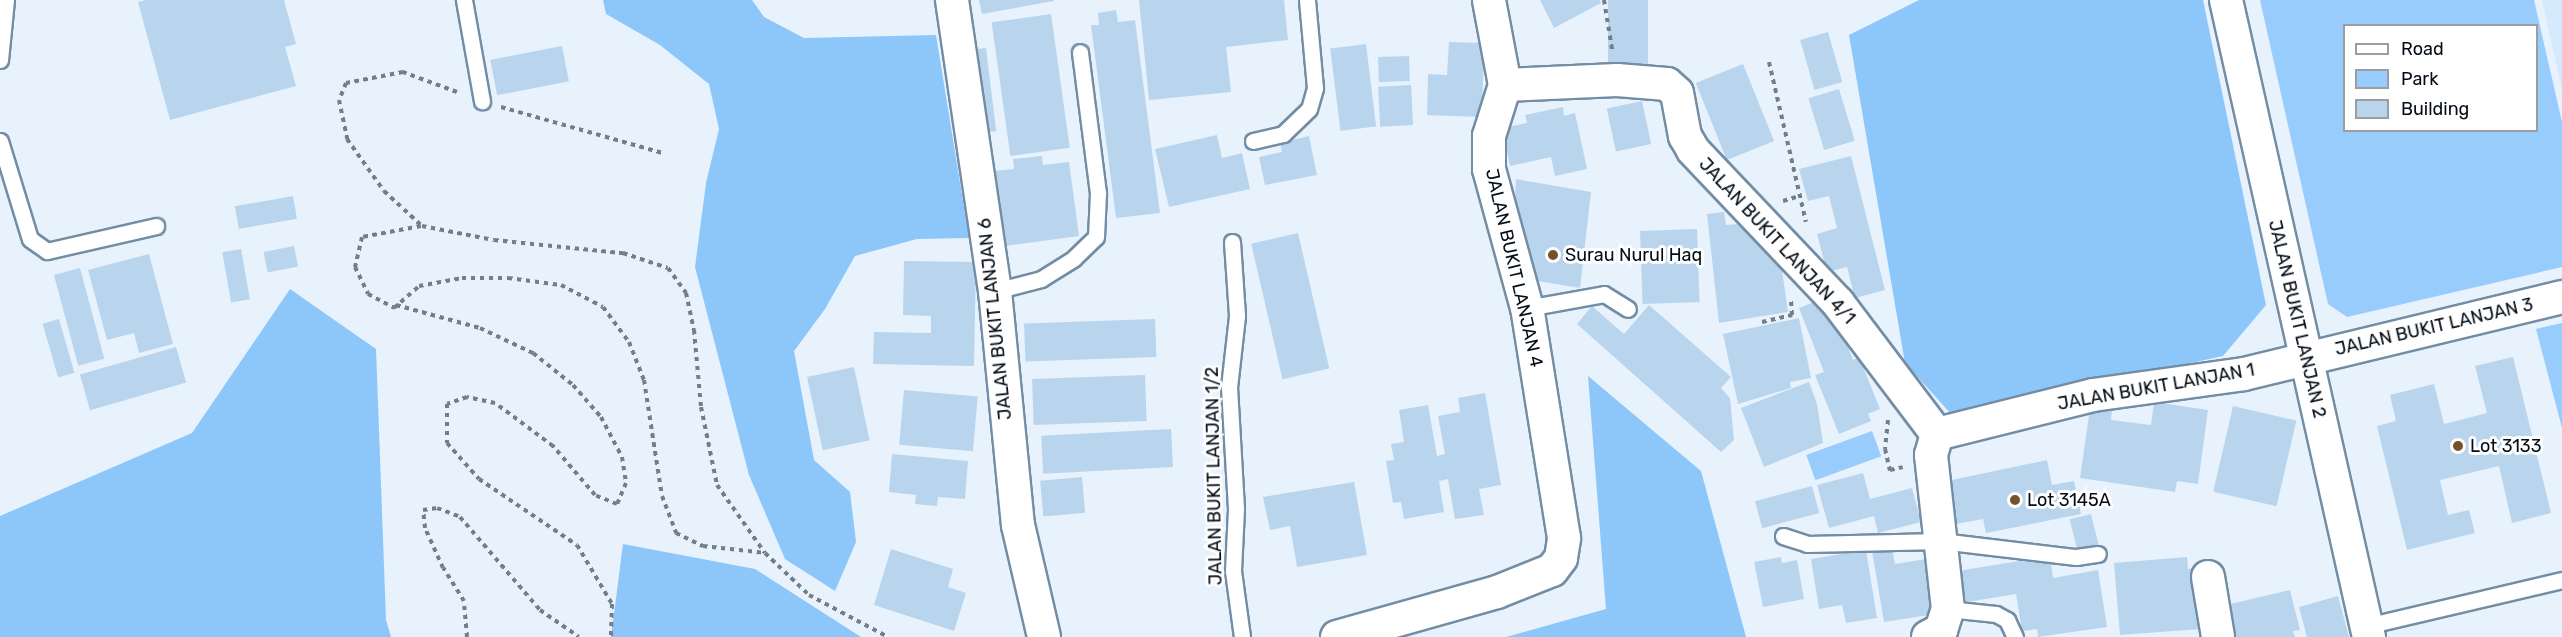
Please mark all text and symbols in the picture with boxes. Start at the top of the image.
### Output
legend [2343,24,2538,132]
text: Road [2401,38,2444,60]
text: Park [2401,68,2438,90]
text: Building [2401,98,2469,120]
street label: JALAN BUKIT LANJAN 4/1 [1694,153,1860,329]
street label: JALAN BUKIT LANJAN 4 [1481,166,1547,370]
street label: JALAN BUKIT LANJAN 6 [974,217,1016,421]
street label: JALAN BUKIT LANJAN 2 [2264,218,2330,420]
place label: Surau Nurul Haq [1565,244,1702,266]
marker: Surau Nurul Haq [1546,248,1560,262]
street label: JALAN BUKIT LANJAN 3 [2333,294,2535,360]
street label: JALAN BUKIT LANJAN 1 [2056,359,2256,415]
street label: JALAN BUKIT LANJAN 1/2 [1201,366,1227,586]
place label: Lot 3133 [2470,435,2541,457]
marker: Lot 3133 [2451,439,2465,453]
place label: Lot 3145A [2027,489,2111,511]
marker: Lot 3145A [2008,493,2022,507]

